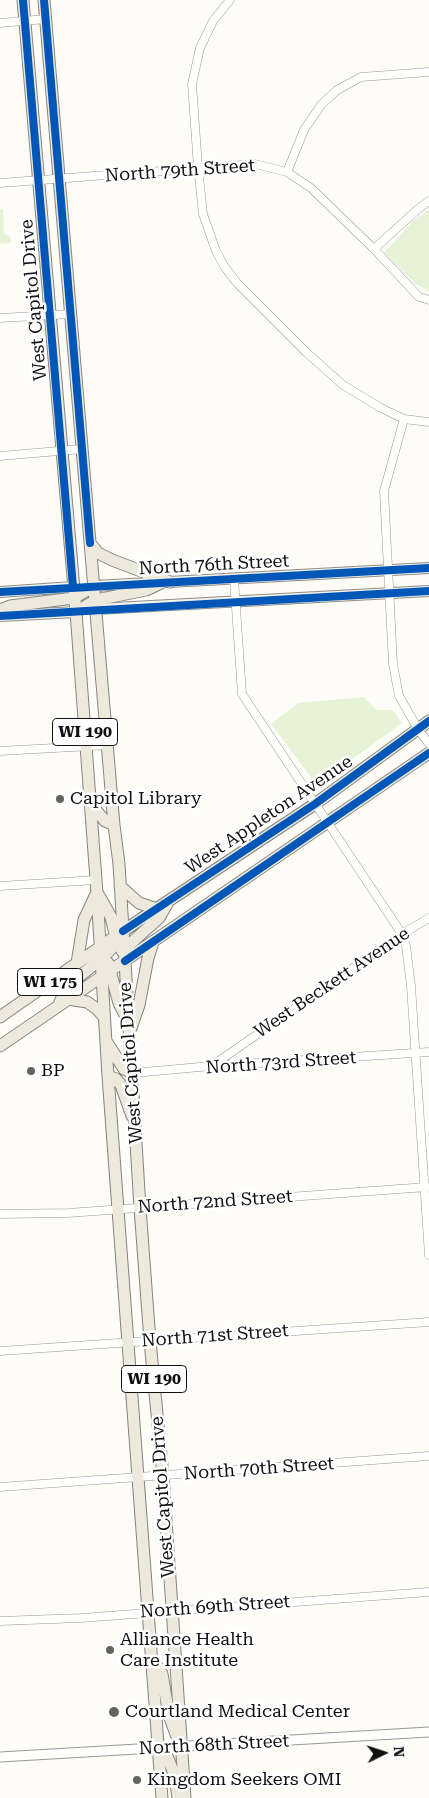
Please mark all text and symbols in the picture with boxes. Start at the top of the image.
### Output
street label: North 79th Street [104,155,256,187]
street label: West Capitol Drive [16,218,52,382]
street label: North 76th Street [138,550,290,580]
road number: WI 190 [52,719,118,746]
street label: West Appleton Avenue [181,751,357,879]
place label: Capitol Library [70,788,202,810]
marker: Capitol Library [54,793,66,805]
street label: West Beckett Avenue [250,923,414,1043]
road number: WI 175 [18,969,82,996]
street label: West Capitol Drive [115,981,147,1145]
street label: North 73rd Street [205,1047,357,1079]
place label: BP [41,1060,65,1082]
marker: BP [25,1065,37,1077]
street label: North 72nd Street [137,1186,293,1218]
street label: North 71st Street [141,1320,289,1352]
road number: WI 190 [122,1366,186,1392]
street label: West Capitol Drive [147,1415,179,1579]
street label: North 70th Street [183,1453,335,1485]
street label: North 69th Street [139,1591,291,1623]
place label: Alliance Health Care Institute [120,1629,254,1672]
marker: Alliance Health Care Institute [104,1644,116,1656]
place label: Courtland Medical Center [125,1701,350,1723]
marker: Courtland Medical Center [107,1705,121,1719]
north arrow [359,1728,409,1778]
street label: North 68th Street [138,1730,290,1760]
text: N [391,1746,407,1758]
place label: Kingdom Seekers OMI [147,1769,341,1791]
marker: Kingdom Seekers OMI [131,1774,143,1786]

